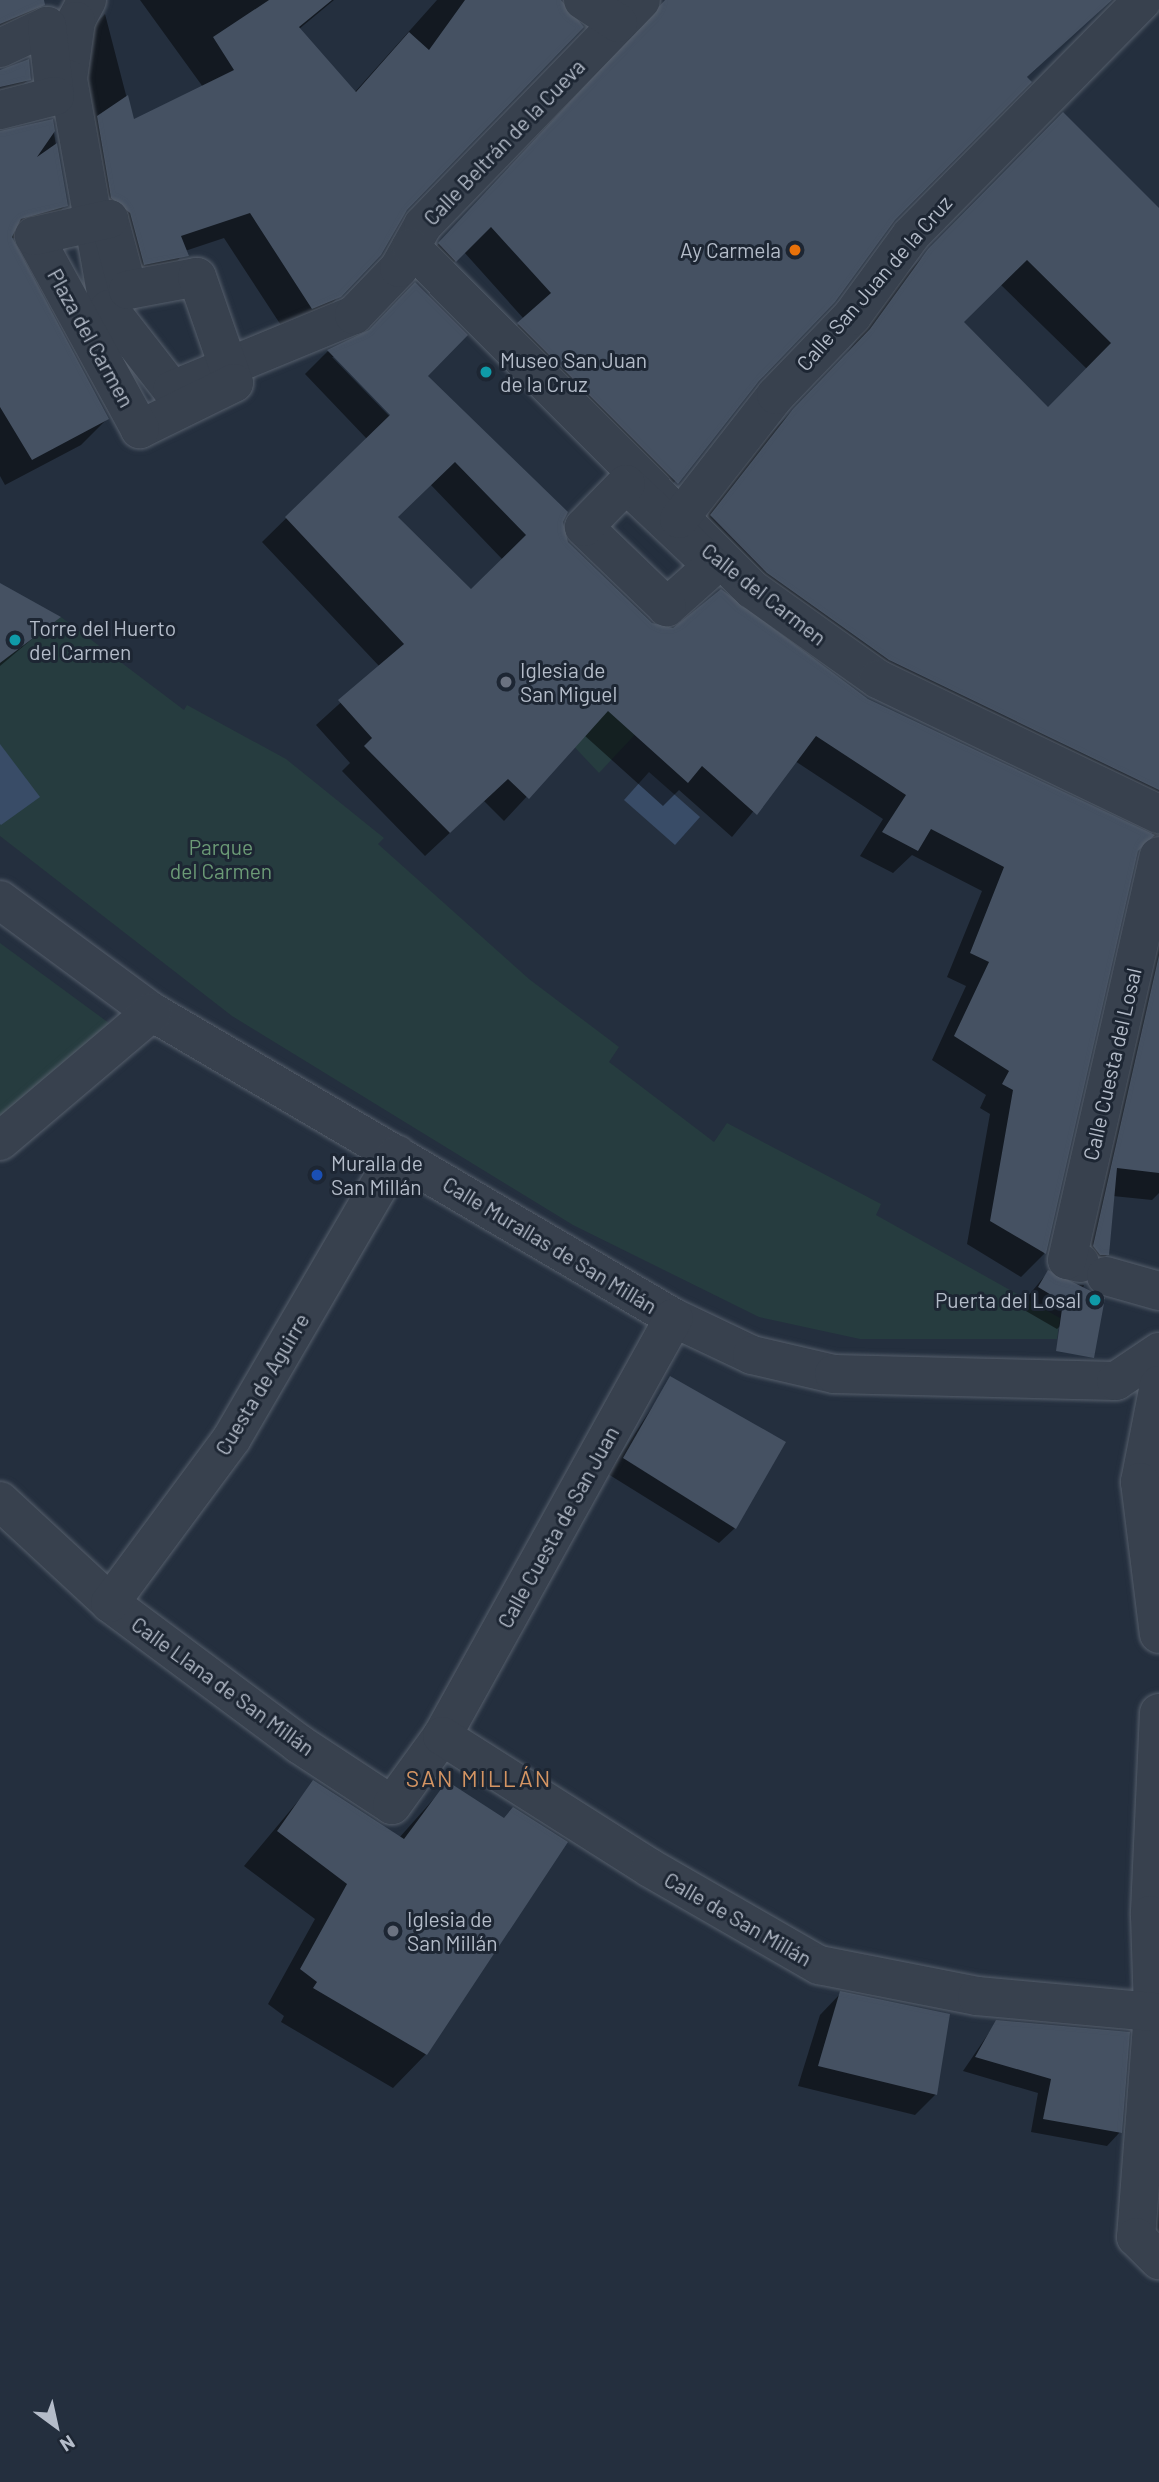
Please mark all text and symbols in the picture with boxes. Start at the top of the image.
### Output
street label: Calle Beltrán de la Cueva [418,54,590,230]
street label: Calle San Juan de la Cruz [791,190,957,376]
place label: Ay Carmela [680,237,781,263]
marker: Ay Carmela [787,242,803,258]
street label: Plaza del Carmen [42,264,140,412]
place label: Museo San Juan de la Cruz [500,347,647,397]
marker: Museo San Juan de la Cruz [478,364,494,380]
street label: Calle del Carmen [697,538,831,650]
place label: Torre del Huerto del Carmen [29,615,176,665]
marker: Torre del Huerto del Carmen [7,632,23,648]
place label: Iglesia de San Miguel [520,657,617,707]
marker: Iglesia de San Miguel [498,674,514,690]
park label: Parque del Carmen [170,834,272,884]
street label: Calle Cuesta del Losal [1078,965,1146,1163]
place label: Muralla de San Millán [331,1150,423,1200]
marker: Muralla de San Millán [309,1167,325,1183]
street label: Calle Murallas de San Millán [438,1171,662,1319]
place label: Puerta del Losal [935,1287,1081,1313]
marker: Puerta del Losal [1087,1292,1103,1308]
street label: Cuesta de Aguirre [210,1308,314,1460]
street label: Calle Cuesta de San Juan [492,1422,624,1632]
street label: Calle Llana de San Millán [127,1611,319,1761]
district label: SAN MILLÁN [407,1764,551,1792]
street label: Calle de San Millán [660,1867,816,1971]
place label: Iglesia de San Millán [407,1906,498,1956]
marker: Iglesia de San Millán [385,1923,401,1939]
north arrow [21,2391,91,2461]
text: N [56,2431,79,2457]

